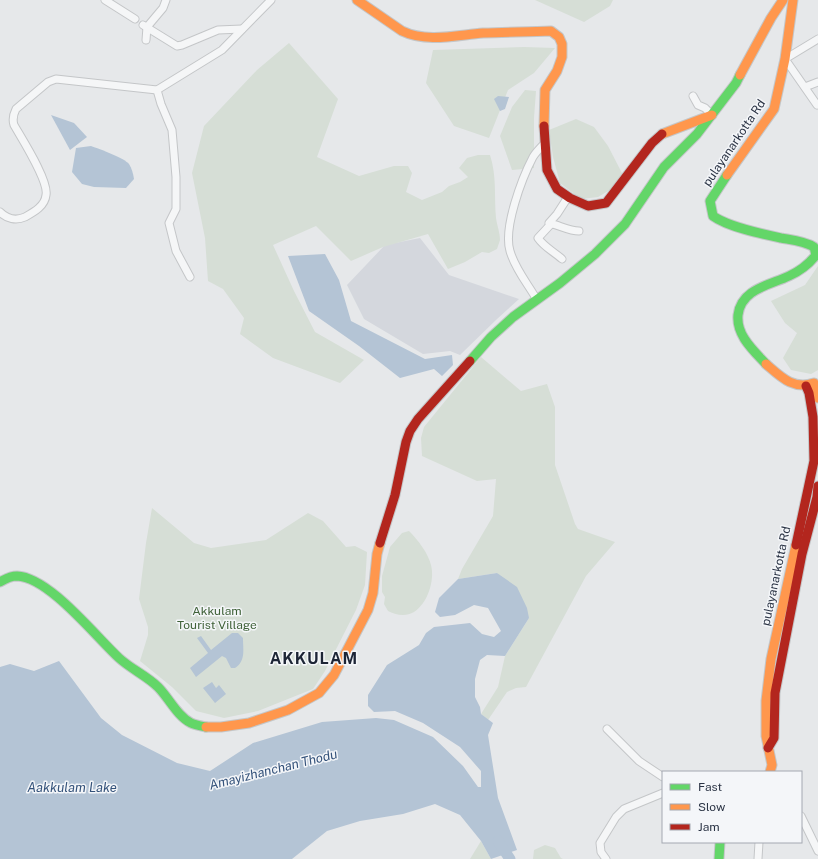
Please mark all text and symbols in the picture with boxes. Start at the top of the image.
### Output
street label: pulayanarkotta Rd [700,97,768,189]
street label: pulayanarkotta Rd [759,525,793,627]
park label: Akkulam Tourist Village [177,604,257,632]
district label: AKKULAM [270,649,358,668]
water label: Amayizhanchan Thodu [207,746,339,793]
legend [662,771,802,843]
water label: Aakkulam Lake [27,780,117,795]
text: Fast [698,780,723,794]
text: Slow [698,800,726,814]
text: Jam [698,820,720,834]

